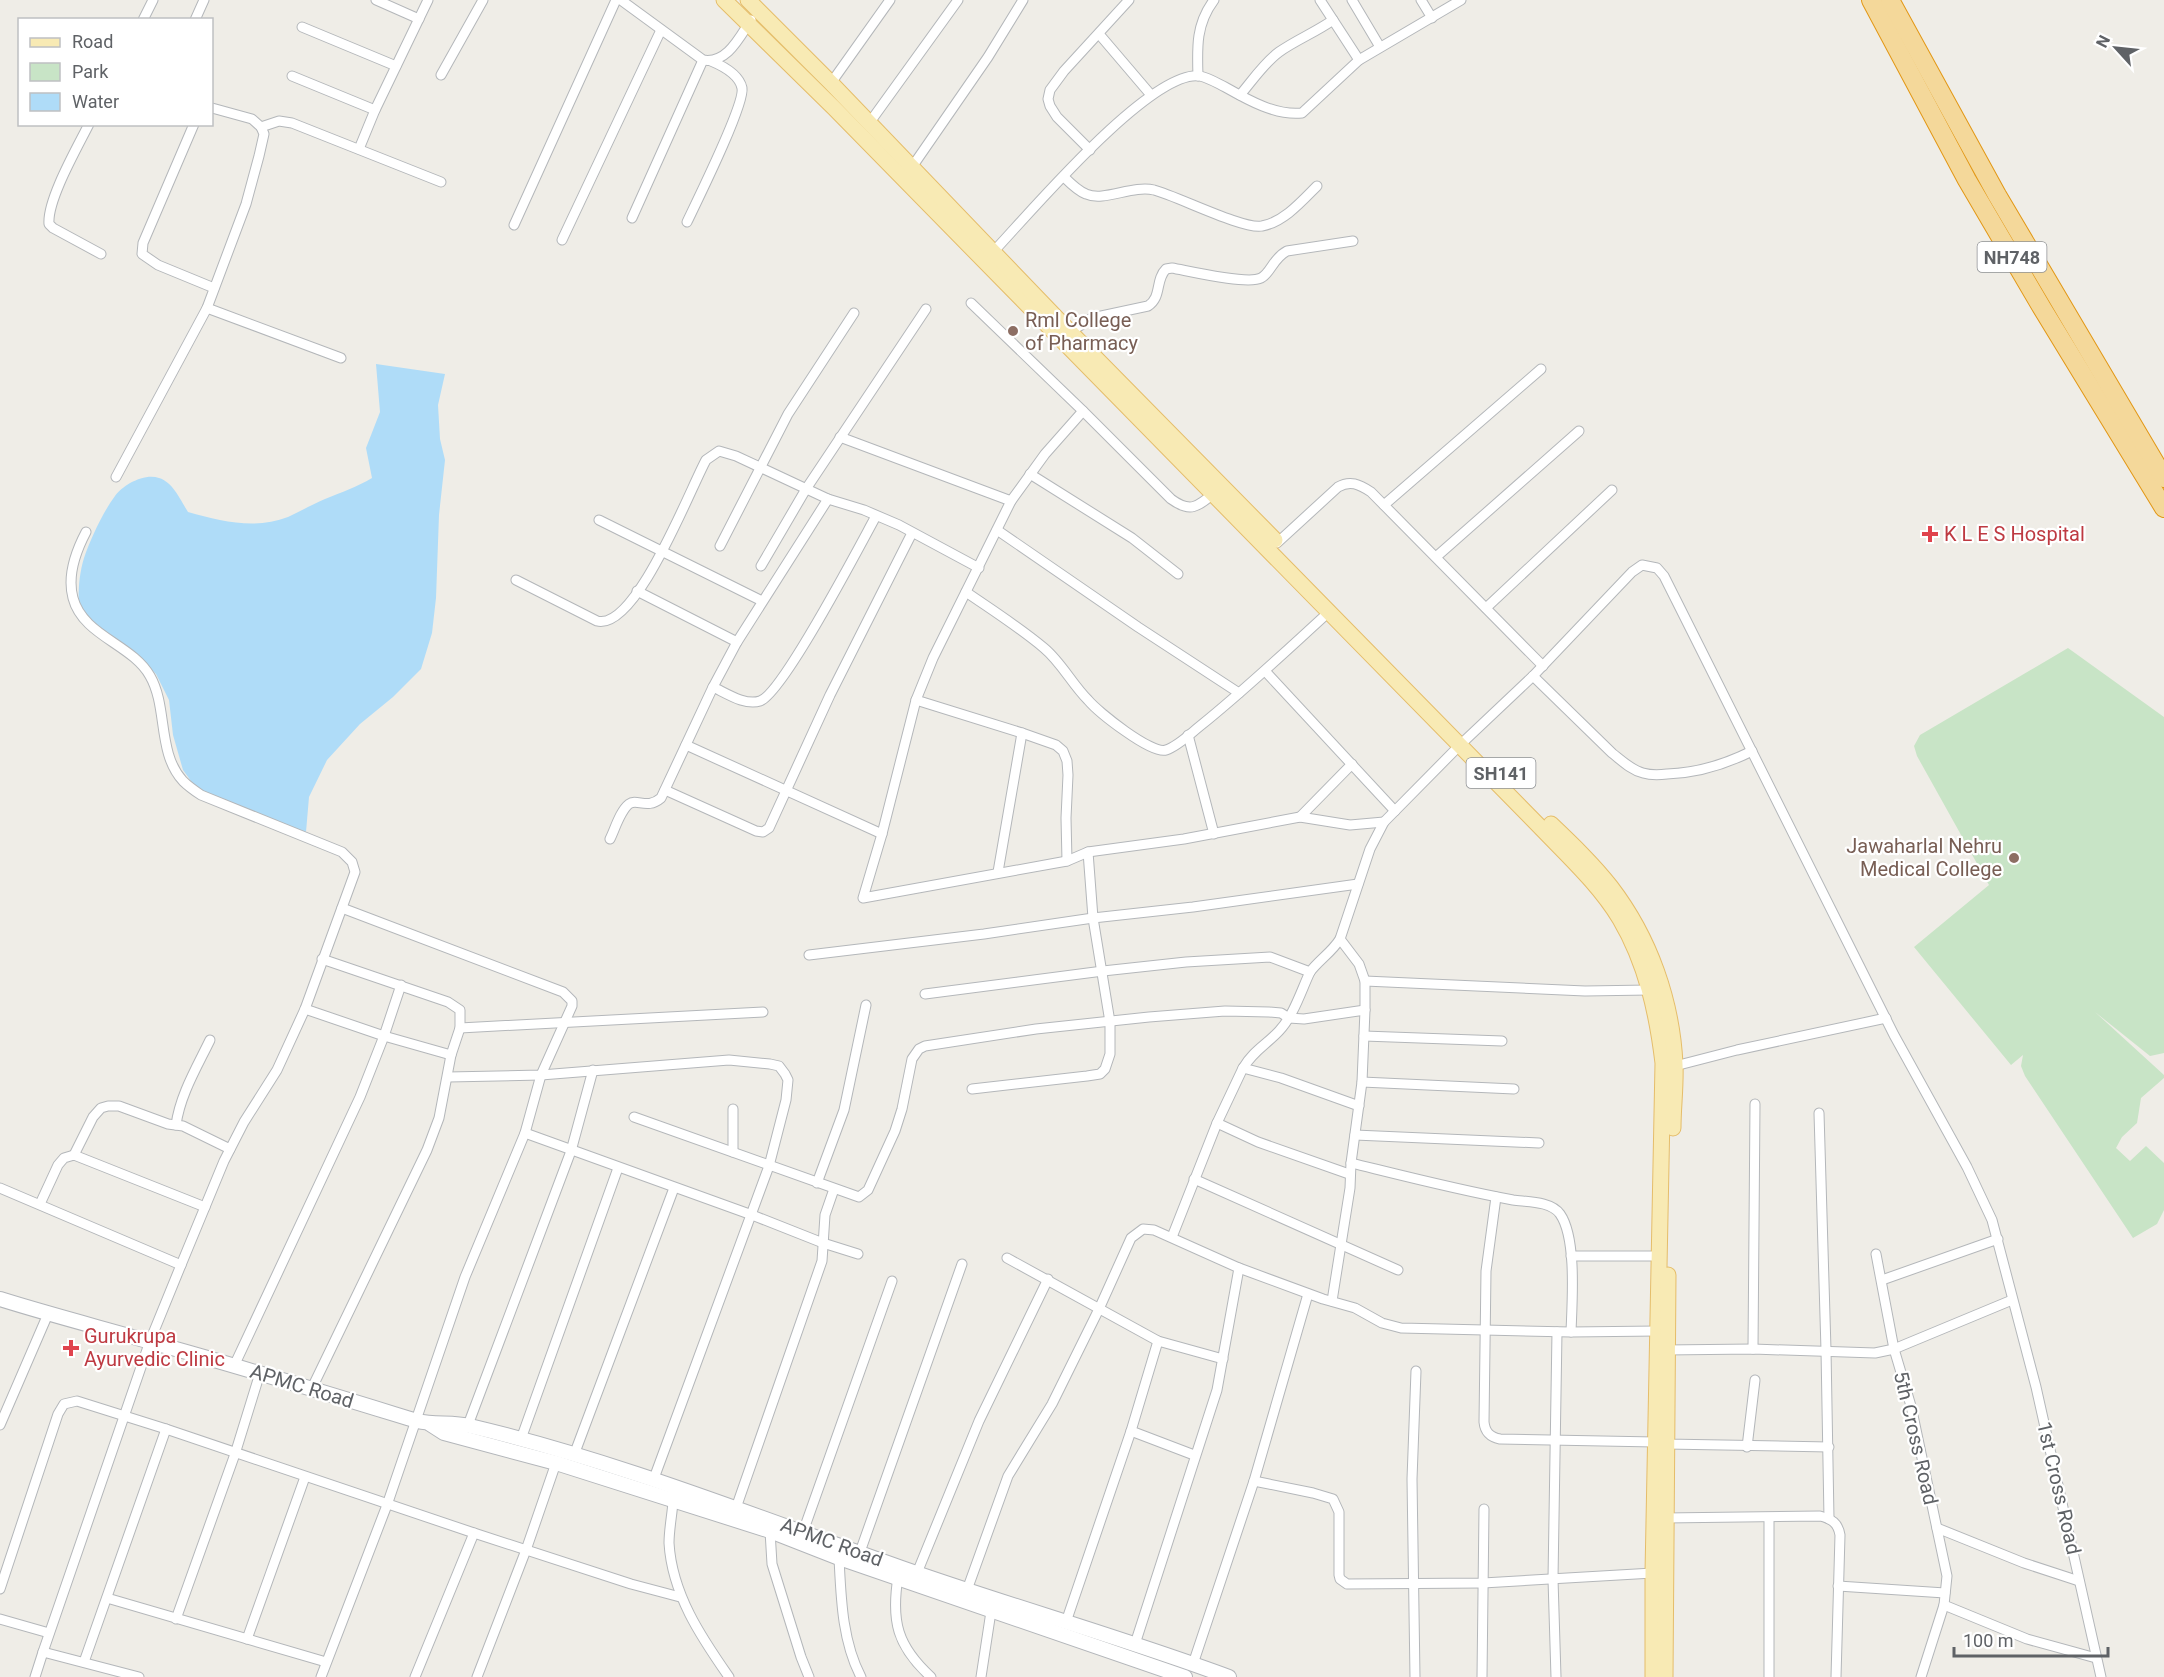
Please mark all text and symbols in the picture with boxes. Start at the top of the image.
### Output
legend [18,18,213,126]
north arrow [2086,18,2146,78]
text: Road [72,31,113,52]
text: N [2092,32,2114,51]
text: Park [72,61,109,82]
text: Water [72,91,119,112]
road number: NH748 [1978,242,2046,272]
place label: Rml College of Pharmacy [1025,308,1138,355]
marker: Rml College of Pharmacy [1006,324,1020,338]
place label: K L E S Hospital [1944,522,2085,546]
marker: K L E S Hospital [1921,525,1939,543]
road number: SH141 [1466,758,1536,788]
place label: Jawaharlal Nehru Medical College [1846,834,2002,881]
marker: Jawaharlal Nehru Medical College [2007,851,2021,865]
place label: Gurukrupa Ayurvedic Clinic [84,1324,225,1371]
marker: Gurukrupa Ayurvedic Clinic [62,1339,80,1357]
street label: APMC Road [247,1359,357,1413]
street label: 5th Cross Road [1889,1369,1943,1507]
street label: 1st Cross Road [2032,1419,2086,1557]
street label: APMC Road [778,1512,886,1572]
scale bar [1954,1620,2108,1658]
text: 100 m [1963,1630,2014,1651]

